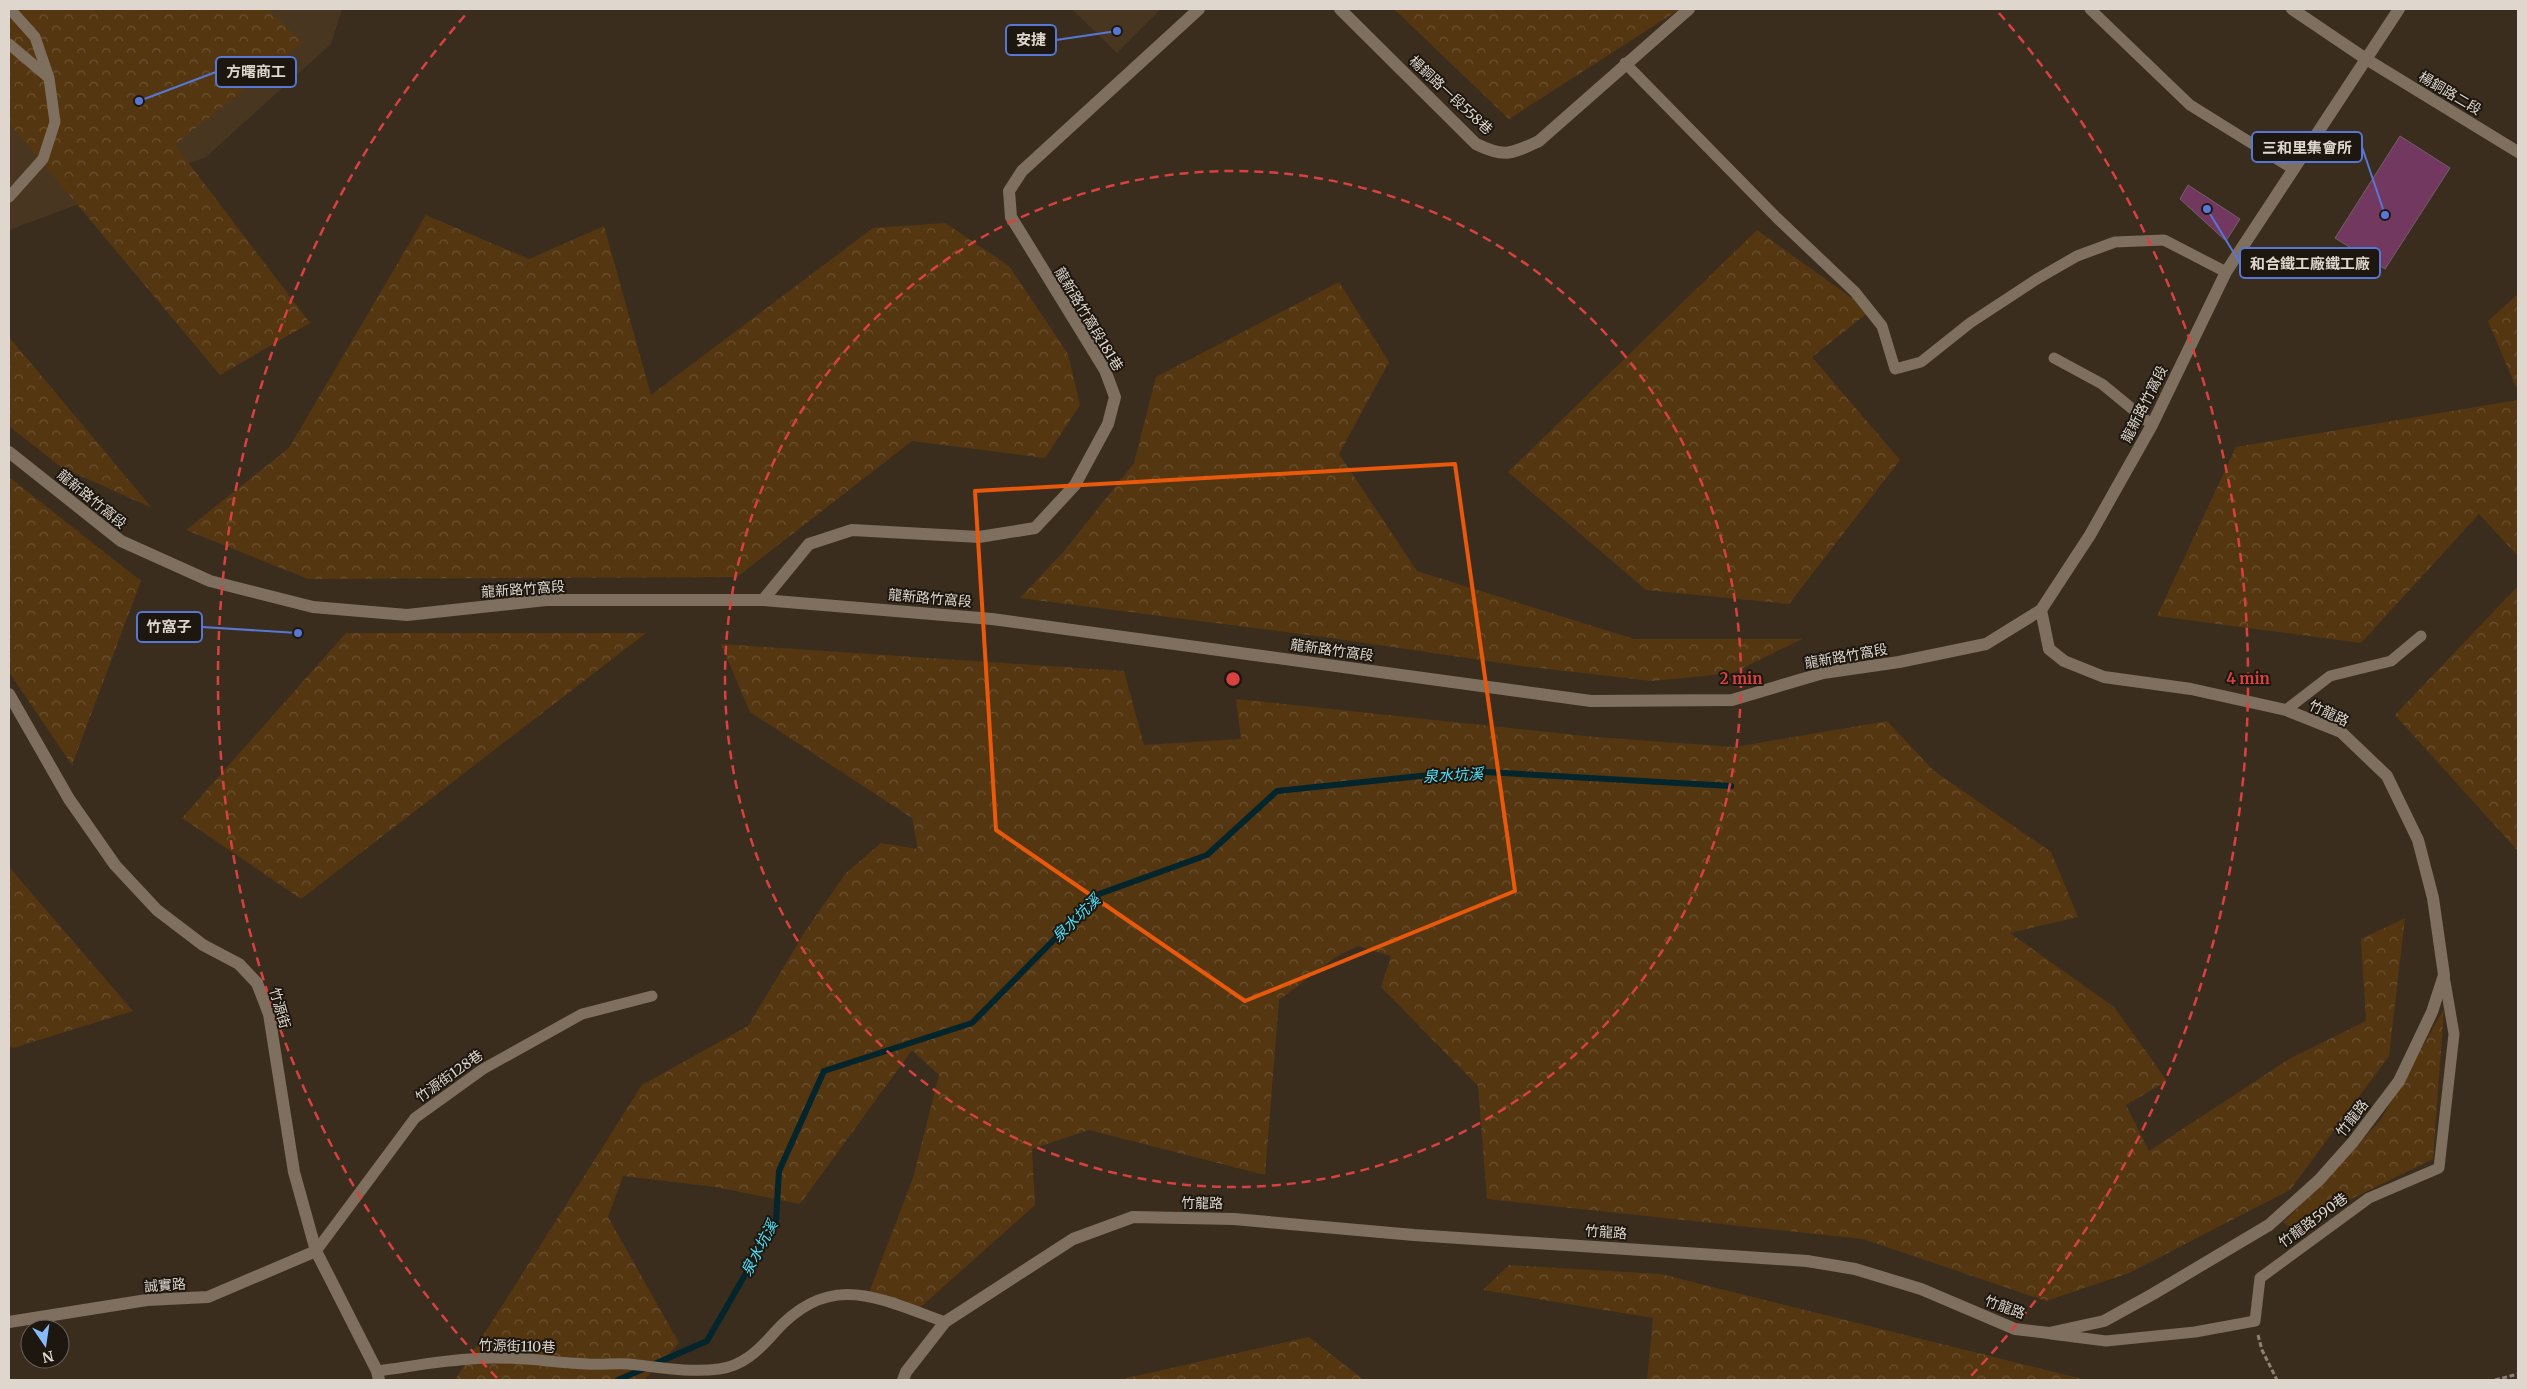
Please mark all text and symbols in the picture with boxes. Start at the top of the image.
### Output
callout: 安捷 [1006,25,1056,55]
text: 安捷 [1016,30,1046,49]
street label: 楊銅路一段558巷 [1405,52,1497,138]
callout: 方曙商工 [216,57,296,87]
text: 方曙商工 [226,62,286,81]
street label: 楊銅路二段 [2415,67,2485,119]
callout: 三和里集會所 [2252,132,2362,162]
text: 三和里集會所 [2262,138,2352,157]
callout: 和合鐵工廠鐵工廠 [2240,248,2380,278]
text: 和合鐵工廠鐵工廠 [2250,254,2370,273]
street label: 龍新路竹窩段181巷 [1051,264,1127,374]
street label: 龍新路竹窩段 [2117,362,2171,446]
street label: 龍新路竹窩段 [54,466,130,532]
street label: 龍新路竹窩段 [480,577,566,601]
street label: 龍新路竹窩段 [887,585,973,611]
callout: 竹窩子 [137,612,202,642]
text: 竹窩子 [146,617,192,636]
street label: 龍新路竹窩段 [1289,635,1375,665]
street label: 龍新路竹窩段 [1803,640,1889,672]
text: 2 min [1720,669,1762,688]
text: 4 min [2226,669,2270,688]
centre of rings [1224,670,1242,688]
street label: 竹龍路 [2306,696,2352,730]
water label: 泉水坑溪 [1423,764,1485,786]
water label: 泉水坑溪 [1048,889,1106,946]
street label: 竹源街 [266,985,294,1031]
street label: 竹源街128巷 [412,1046,486,1106]
street label: 竹龍路 [2332,1096,2372,1140]
street label: 竹龍路590巷 [2275,1189,2351,1251]
street label: 竹龍路 [1181,1194,1223,1212]
water label: 泉水坑溪 [737,1215,782,1279]
street label: 竹龍路 [1584,1222,1628,1242]
street label: 誠實路 [143,1275,187,1295]
street label: 竹龍路 [1982,1291,2028,1323]
north arrow [20,1319,70,1369]
street label: 竹源街110巷 [478,1336,556,1356]
text: N [41,1347,55,1367]

